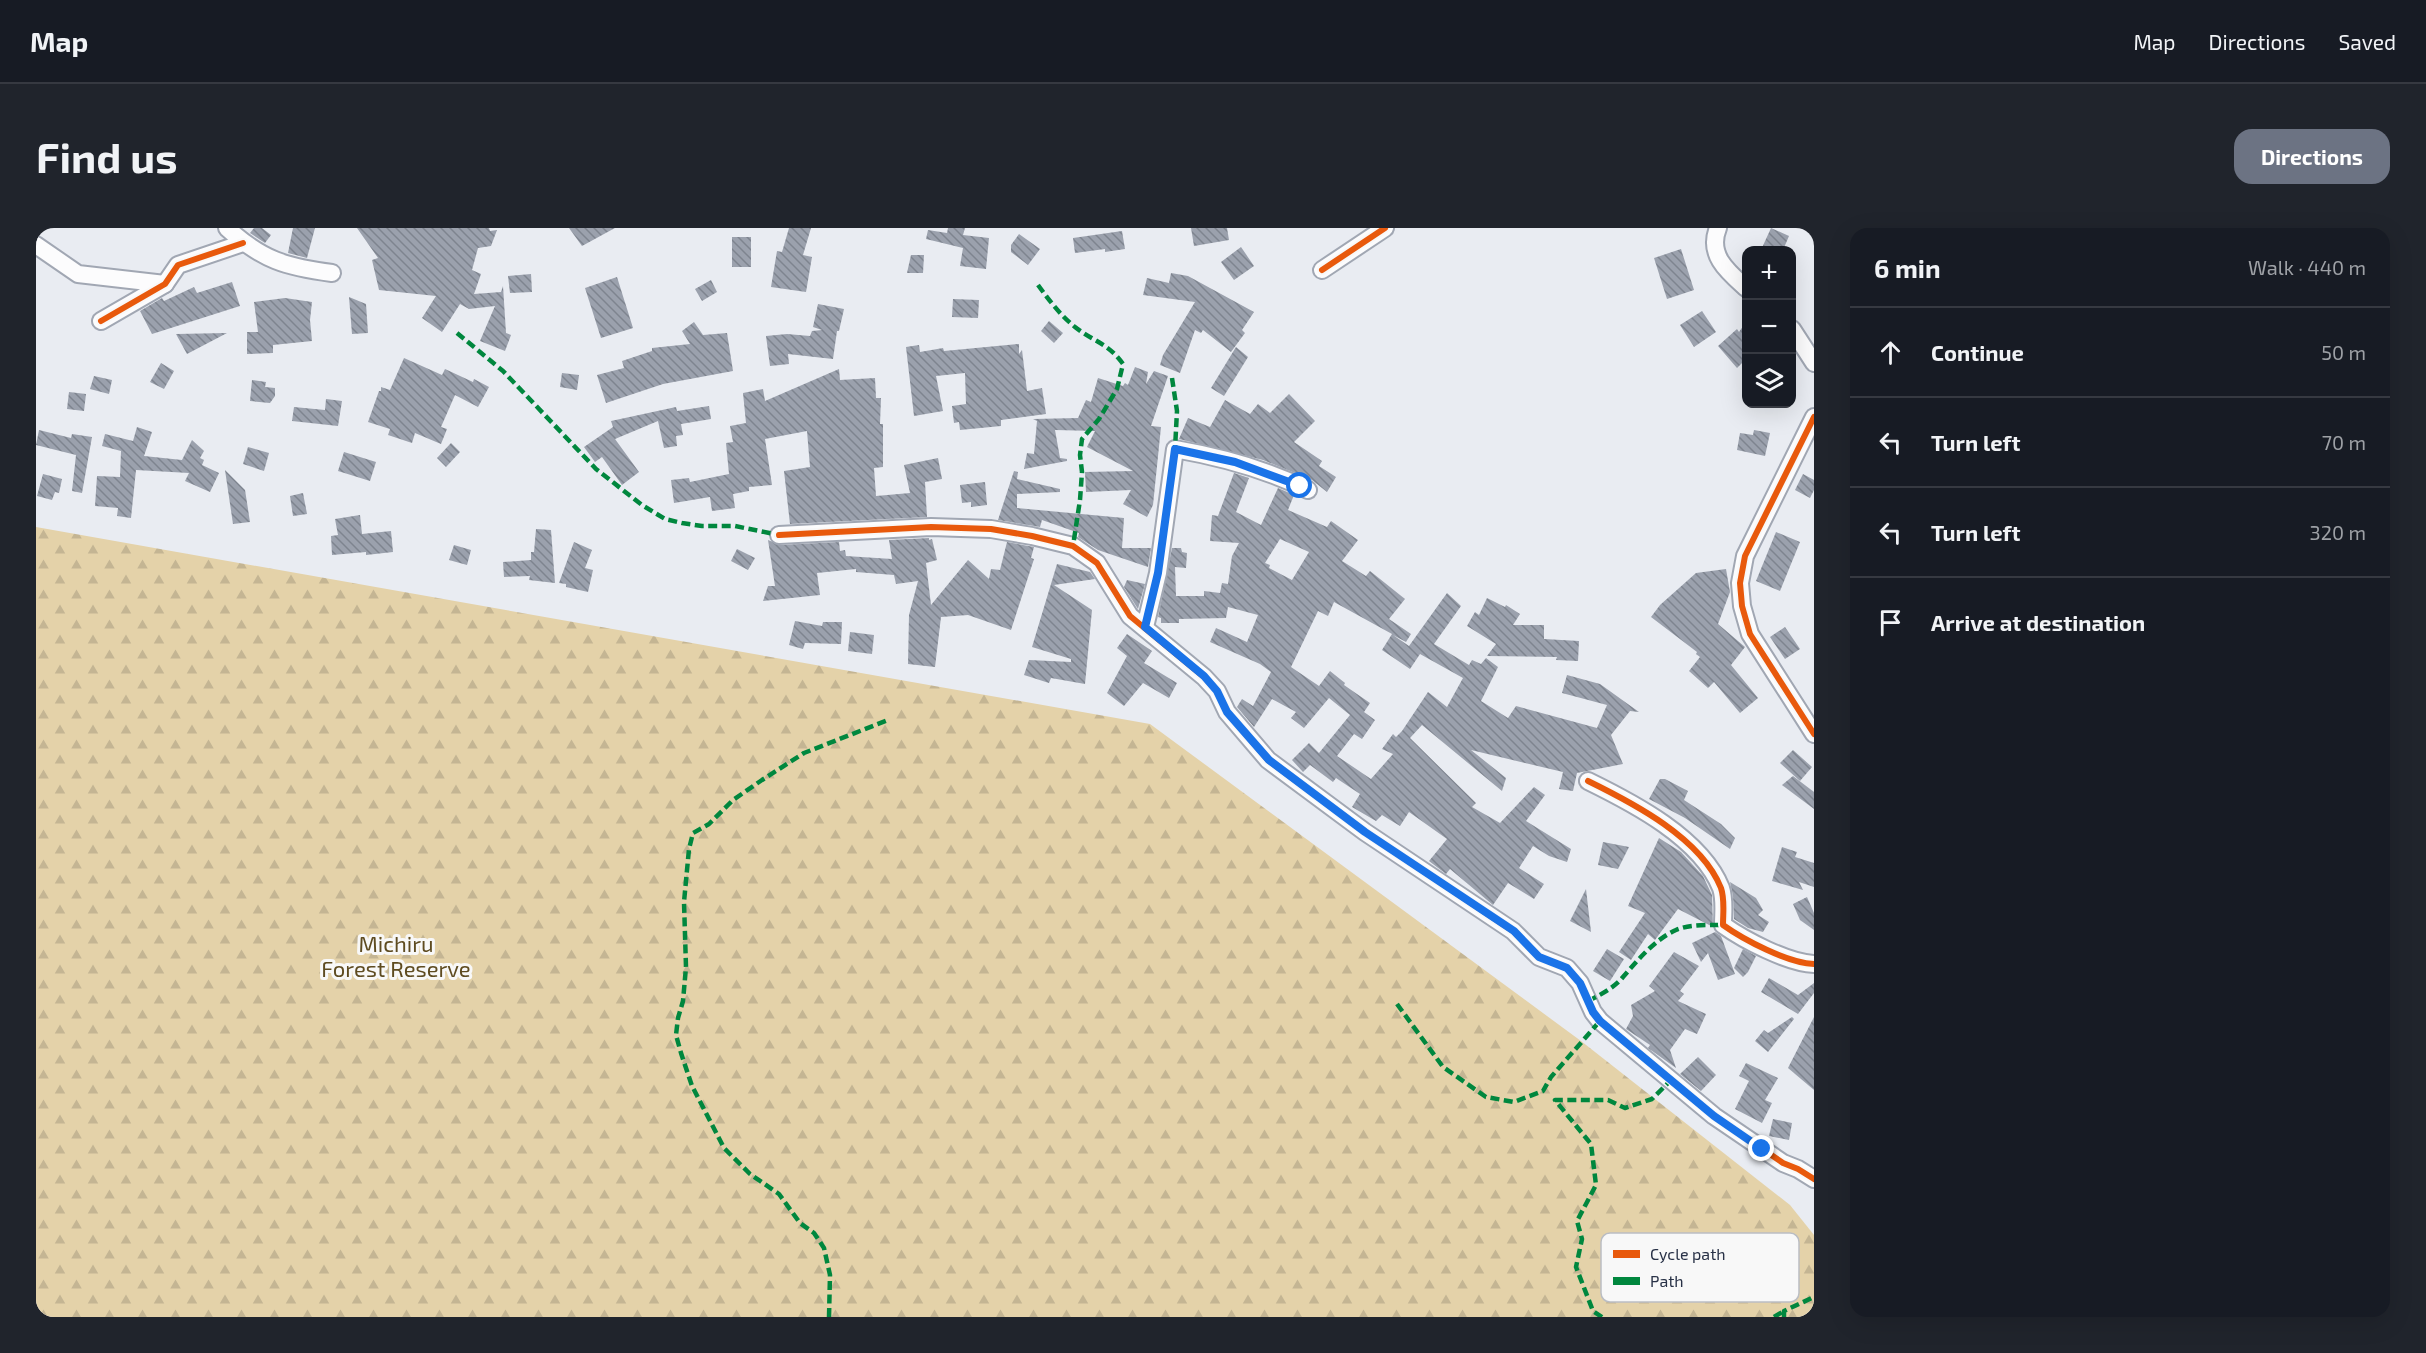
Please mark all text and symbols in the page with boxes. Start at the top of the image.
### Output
text: Map [30,24,88,58]
text: Map [2133,29,2176,54]
text: Directions [2209,29,2305,54]
text: Saved [2338,29,2396,54]
button: Directions [2234,129,2390,184]
text: Find us [36,131,178,181]
map controls [1742,246,1796,408]
button: + [1742,246,1796,300]
text: 6 min [1874,252,1941,283]
text: Walk · 440 m [2248,255,2366,279]
button: − [1742,300,1796,354]
icon: ahead [1874,336,1907,369]
text: Continue [1931,339,2024,365]
text: 50 m [2321,340,2366,364]
button: layers [1742,354,1796,408]
icon: left [1874,426,1907,459]
text: Turn left [1931,429,2020,455]
text: 70 m [2322,430,2366,454]
route start [1286,472,1312,498]
icon: left [1874,516,1907,549]
text: Turn left [1931,519,2020,545]
text: 320 m [2310,520,2366,544]
icon: arrive [1874,606,1907,639]
text: Arrive at destination [1931,609,2145,635]
park label: Michiru Forest Reserve [321,930,471,981]
route end [1748,1135,1774,1161]
legend [1601,1233,1799,1302]
text: Cycle path [1650,1244,1726,1263]
text: Path [1650,1271,1684,1290]

